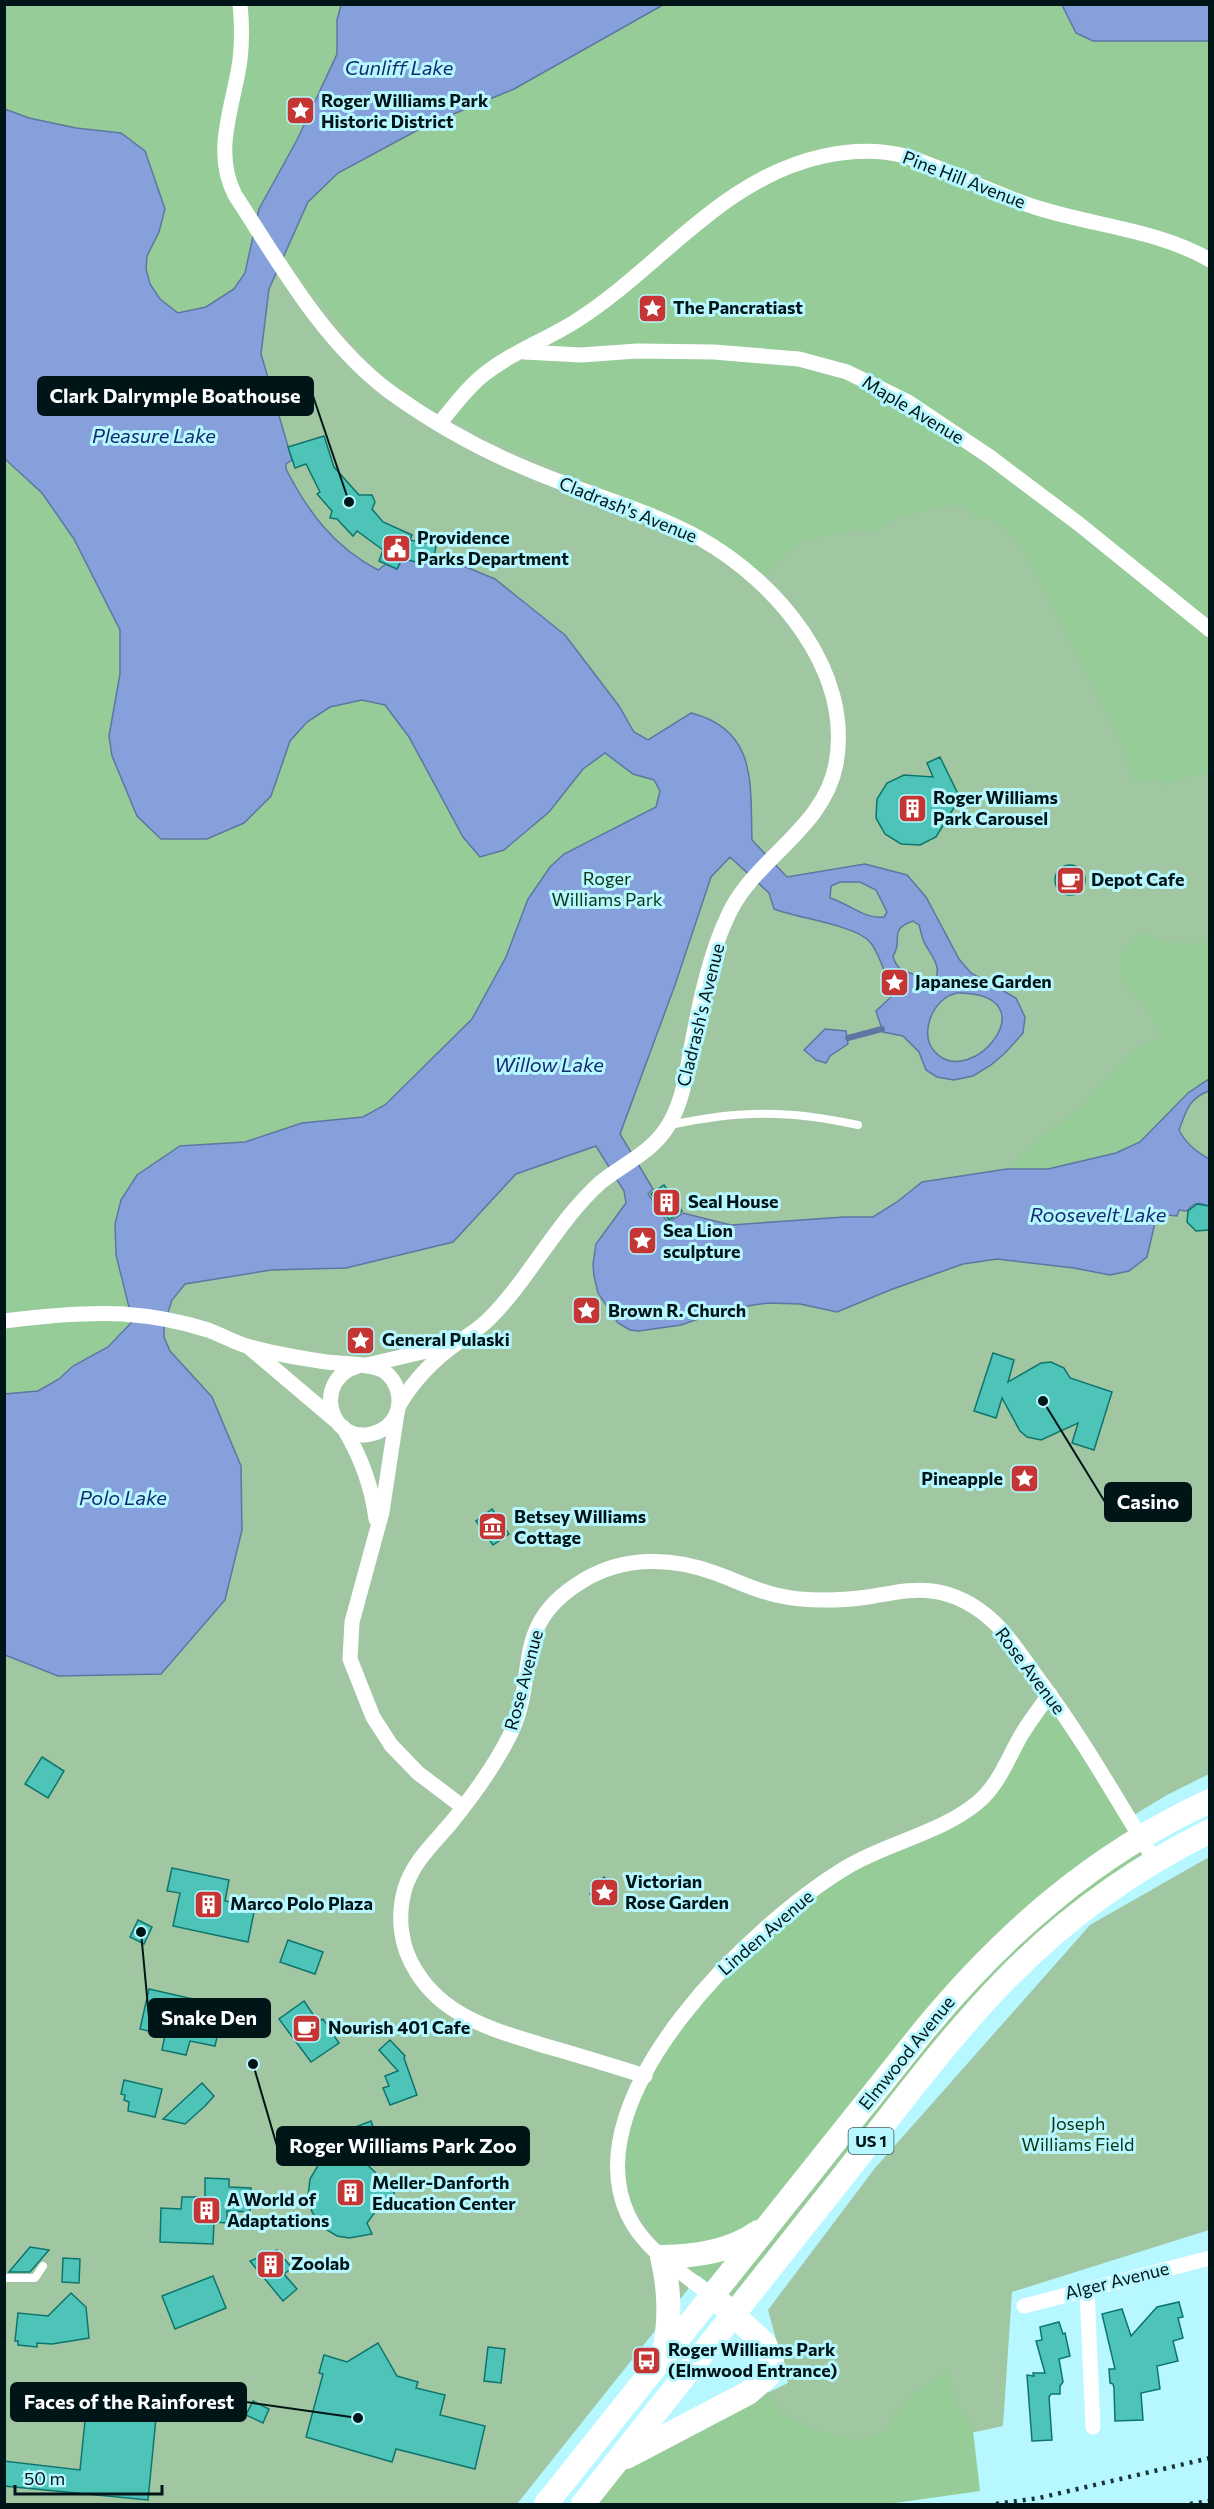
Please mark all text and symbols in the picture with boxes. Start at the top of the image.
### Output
water label: Cunliff Lake [345,55,454,79]
place label: Roger Williams Park Historic District [321,89,489,132]
place icon: Roger Williams Park Historic District [284,95,316,127]
street label: Pine Hill Avenue [900,146,1029,213]
place icon: The Pancratiast [636,292,668,324]
place label: The Pancratiast [673,296,803,318]
street label: Maple Avenue [859,370,968,448]
callout: Clark Dalrymple Boathouse [38,377,313,415]
text: Clark Dalrymple Boathouse [49,383,301,407]
water label: Pleasure Lake [92,423,216,447]
street label: Cladrash's Avenue [556,471,701,547]
place label: Providence Parks Department [417,526,569,569]
public building icon: Providence Parks Department [380,532,412,564]
place label: Roger Williams Park Carousel [933,786,1058,829]
building icon: Roger Williams Park Carousel [896,792,928,824]
cafe icon: Depot Cafe [1054,864,1086,896]
park label: Roger Williams Park [551,867,663,910]
place label: Depot Cafe [1091,868,1184,890]
street label: Cladrash's Avenue [672,941,728,1089]
place icon: Japanese Garden [878,966,910,998]
place label: Japanese Garden [915,970,1052,992]
water label: Willow Lake [494,1052,604,1076]
building icon: Seal House [651,1186,683,1218]
place label: Seal House [688,1190,779,1212]
water label: Roosevelt Lake [1030,1202,1167,1226]
place label: Sea Lion sculpture [663,1219,740,1262]
place icon: Sea Lion sculpture [626,1225,658,1257]
place icon: Brown R. Church [571,1295,603,1327]
place label: Brown R. Church [608,1299,746,1321]
place icon: General Pulaski [345,1324,377,1356]
place label: General Pulaski [382,1328,510,1350]
place icon: Pineapple [1008,1463,1040,1495]
place label: Pineapple [921,1467,1003,1489]
callout: Casino [1105,1483,1191,1521]
water label: Polo Lake [79,1485,167,1509]
text: Casino [1117,1489,1179,1513]
place label: Betsey Williams Cottage [514,1505,646,1548]
museum icon: Betsey Williams Cottage [477,1511,509,1543]
street label: Rose Avenue [991,1623,1071,1718]
street label: Rose Avenue [499,1627,547,1732]
place label: Victorian Rose Garden [625,1870,729,1913]
place icon: Victorian Rose Garden [588,1876,620,1908]
street label: Linden Avenue [713,1885,817,1980]
building icon: Marco Polo Plaza [193,1888,225,1920]
place label: Marco Polo Plaza [230,1892,373,1914]
street label: Elmwood Avenue [854,1991,959,2114]
callout: Snake Den [149,1999,270,2037]
text: Snake Den [161,2005,257,2029]
cafe icon: Nourish 401 Cafe [291,2012,323,2044]
place label: Nourish 401 Cafe [328,2016,470,2038]
park label: Joseph Williams Field [1022,2112,1134,2155]
callout: Roger Williams Park Zoo [277,2127,529,2165]
road number: US 1 [848,2128,894,2154]
text: Roger Williams Park Zoo [289,2133,517,2157]
place label: Meller-Danforth Education Center [372,2171,516,2214]
building icon: Meller-Danforth Education Center [335,2177,367,2209]
place label: A World of Adaptations [227,2188,329,2231]
building icon: A World of Adaptations [190,2194,222,2226]
building icon: Zoolab [254,2248,286,2280]
place label: Zoolab [291,2252,350,2274]
street label: Alger Avenue [1062,2256,1171,2304]
place label: Roger Williams Park (Elmwood Entrance) [668,2338,837,2381]
bus stop icon: Roger Williams Park (Elmwood Entrance) [631,2344,663,2376]
callout: Faces of the Rainforest [11,2383,246,2421]
text: Faces of the Rainforest [24,2389,234,2413]
scale bar [15,2458,162,2496]
text: 50 m [24,2467,65,2489]

